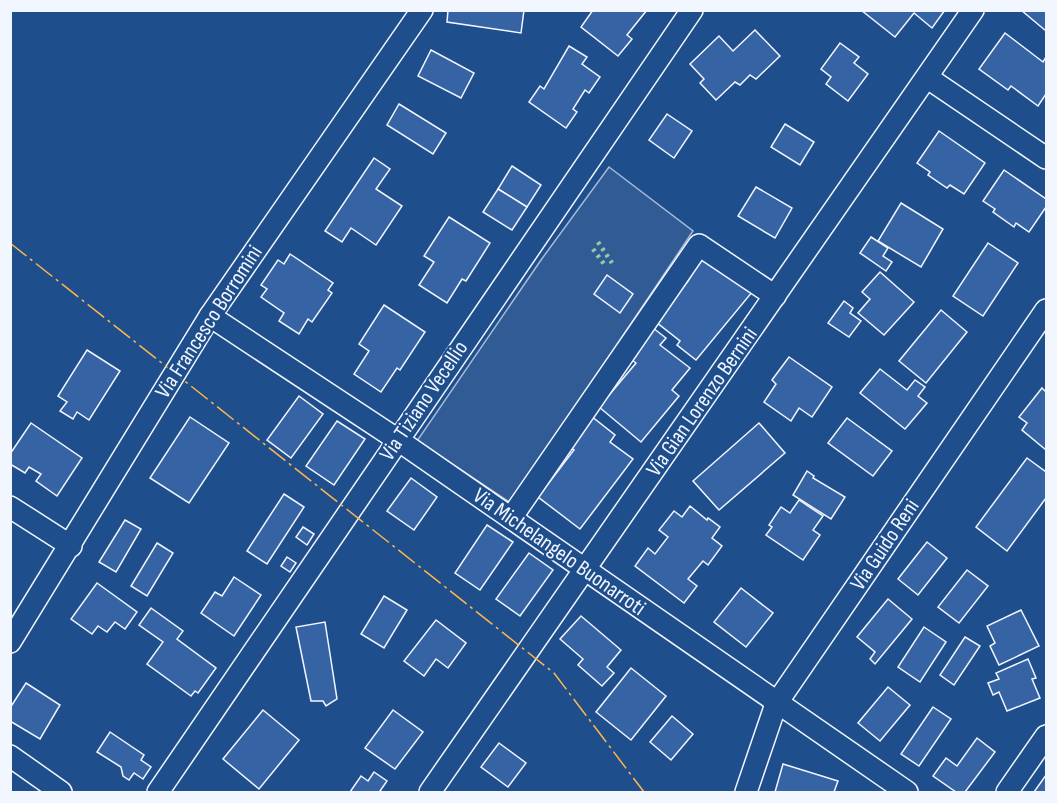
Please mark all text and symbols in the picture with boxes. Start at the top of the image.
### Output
street label: Via Francesco Borromini [149,240,269,404]
street label: Via Gian Lorenzo Bernini [640,322,764,482]
street label: Via Tiziano Vecellio [374,336,474,466]
street label: Via Michelangelo Buonarroti [467,482,651,622]
street label: Via Guido Reni [845,494,925,596]

